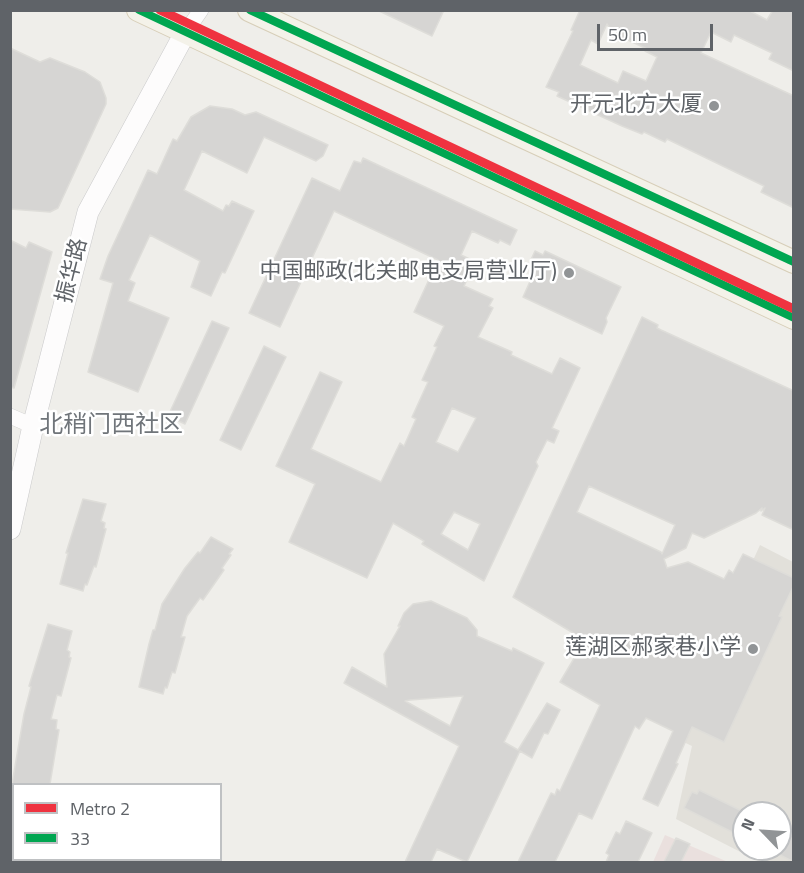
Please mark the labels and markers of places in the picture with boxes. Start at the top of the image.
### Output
place label: 开元北方大厦 [570,93,702,119]
marker: 开元北方大厦 [707,99,721,113]
place label: 中国邮政(北关邮电支局营业厅) [259,260,557,286]
marker: 中国邮政(北关邮电支局营业厅) [562,266,576,280]
place label: 莲湖区郝家巷小学 [565,636,741,662]
marker: 莲湖区郝家巷小学 [746,642,760,656]

